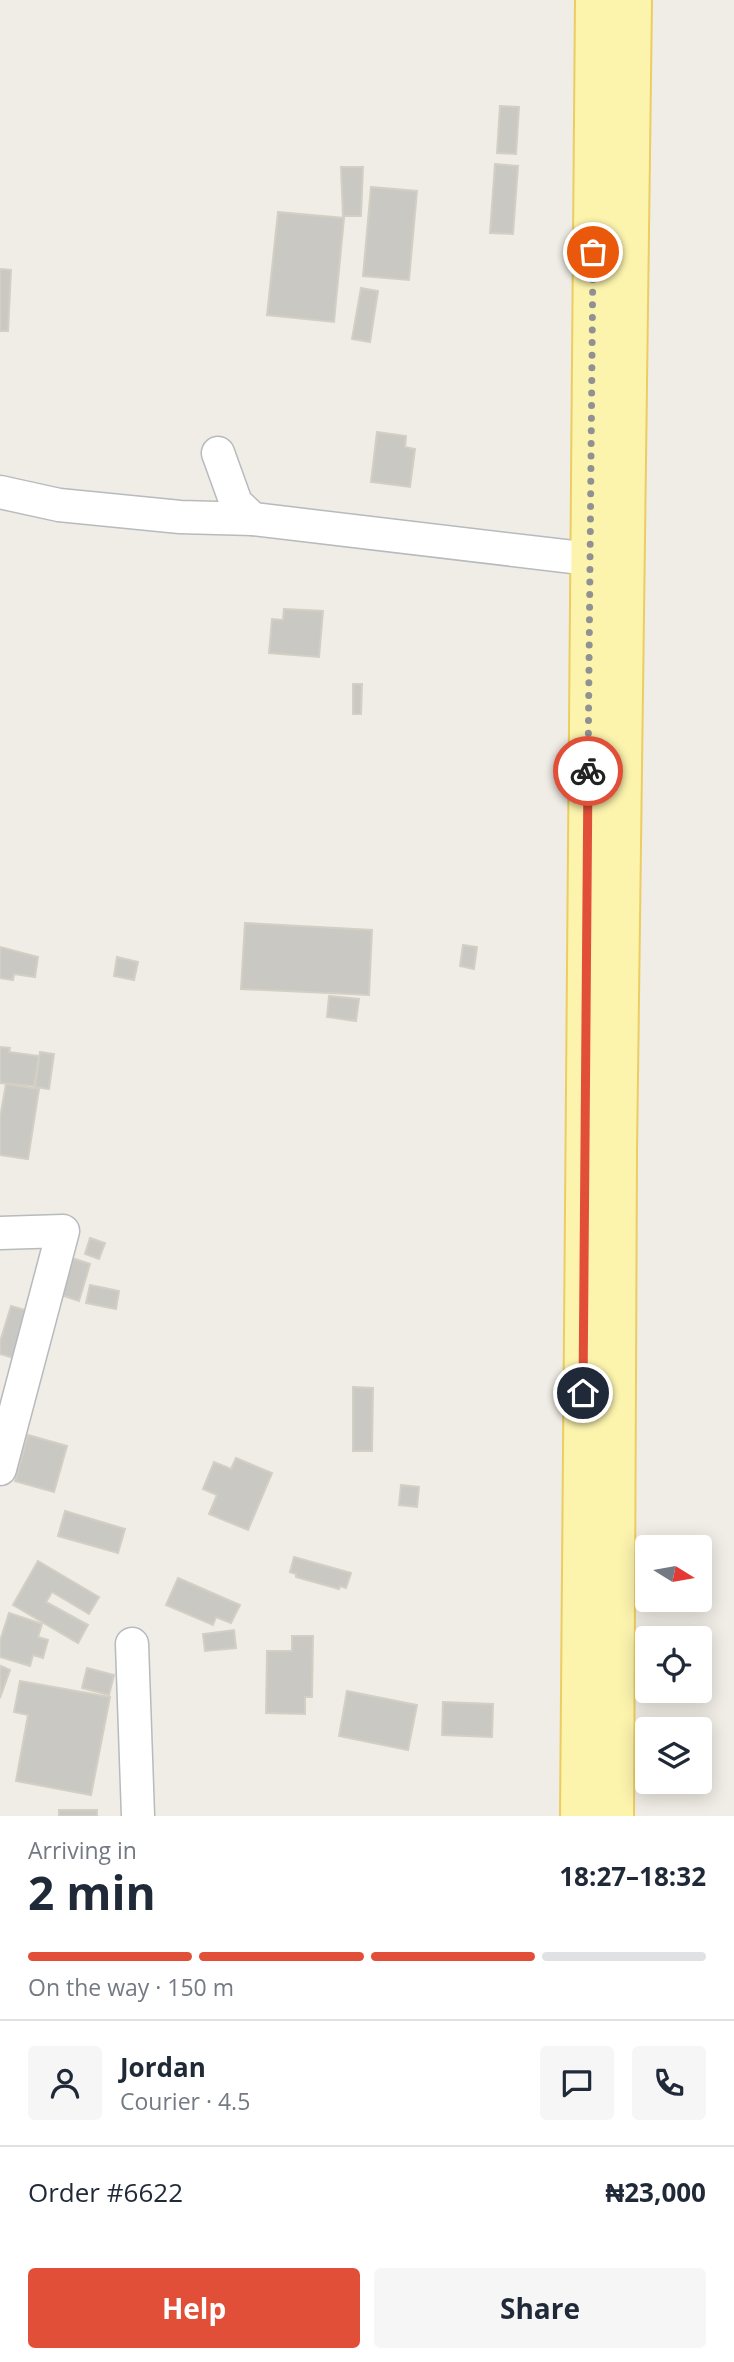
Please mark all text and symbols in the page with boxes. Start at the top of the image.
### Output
pin [563,222,623,282]
icon: bag [574,233,612,271]
courier [553,736,623,806]
icon: bike [569,752,607,790]
pin [553,1363,613,1423]
icon: home [564,1374,602,1412]
north arrow [635,1535,712,1612]
map controls [635,1535,712,1794]
button: locate [635,1626,712,1703]
button: layers [635,1717,712,1794]
text: Arriving in [28,1834,137,1866]
text: 18:27–18:32 [559,1858,706,1894]
text: 2 min [28,1861,156,1923]
text: On the way · 150 m [28,1971,234,2003]
button: person [28,2046,102,2120]
button: chat [540,2046,614,2120]
button: phone [632,2046,706,2120]
text: Jordan [120,2049,206,2085]
text: Courier · 4.5 [120,2085,250,2117]
text: Order #6622 [28,2174,183,2210]
text: ₦23,000 [605,2174,706,2210]
button: Help [28,2268,360,2348]
button: Share [374,2268,706,2348]

